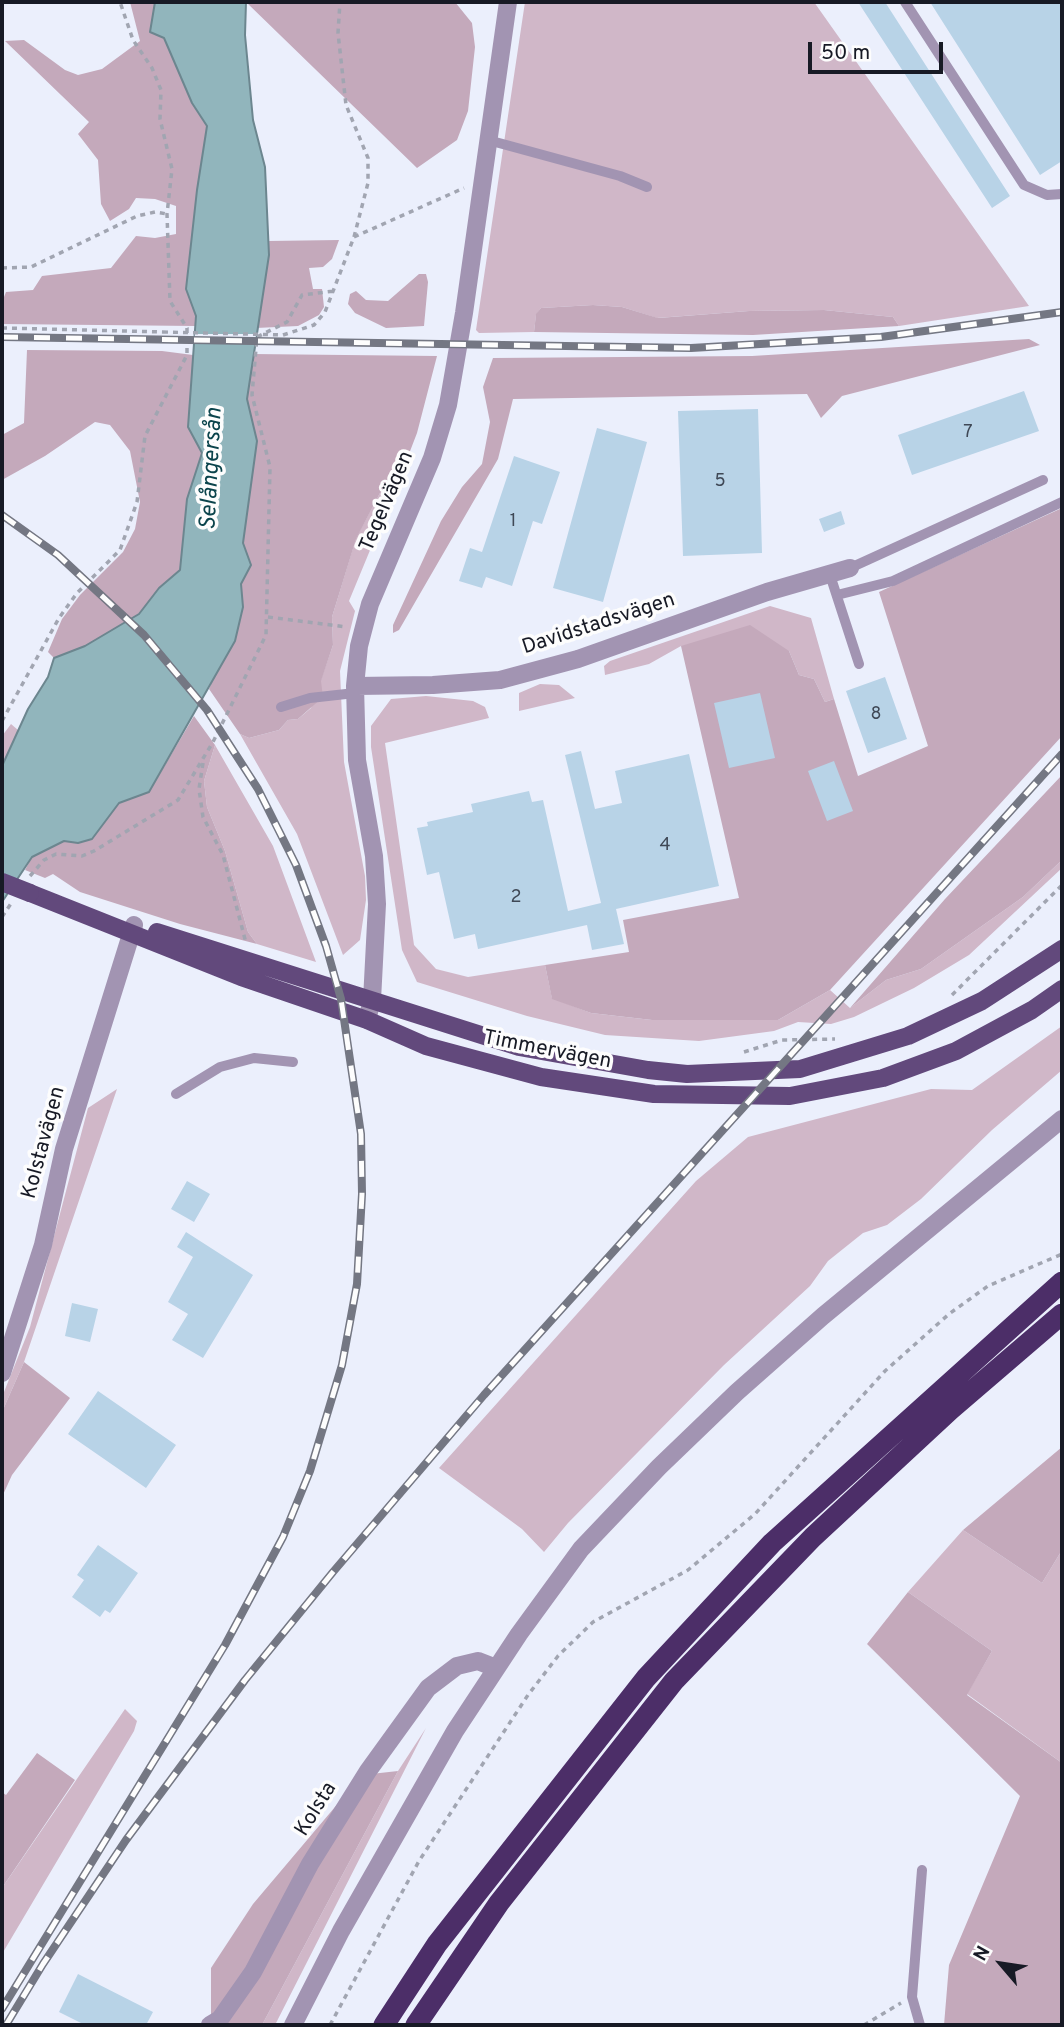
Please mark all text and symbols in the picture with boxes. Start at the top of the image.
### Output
scale bar [812,28,947,72]
text: 50 m [821,40,870,67]
water label: Selångersån [196,407,230,531]
house number: 7 [963,422,973,444]
street label: Tegelvägen [356,448,420,556]
house number: 5 [714,471,726,493]
house number: 1 [510,511,516,533]
street label: Davidstadsvägen [519,588,679,662]
house number: 8 [871,704,881,726]
house number: 4 [659,835,671,857]
house number: 2 [510,887,522,909]
street label: Timmervägen [481,1026,613,1076]
street label: Kolstavägen [18,1084,72,1202]
street label: Kolsta [291,1778,343,1842]
north arrow [966,1929,1036,1999]
text: N [969,1942,996,1966]

